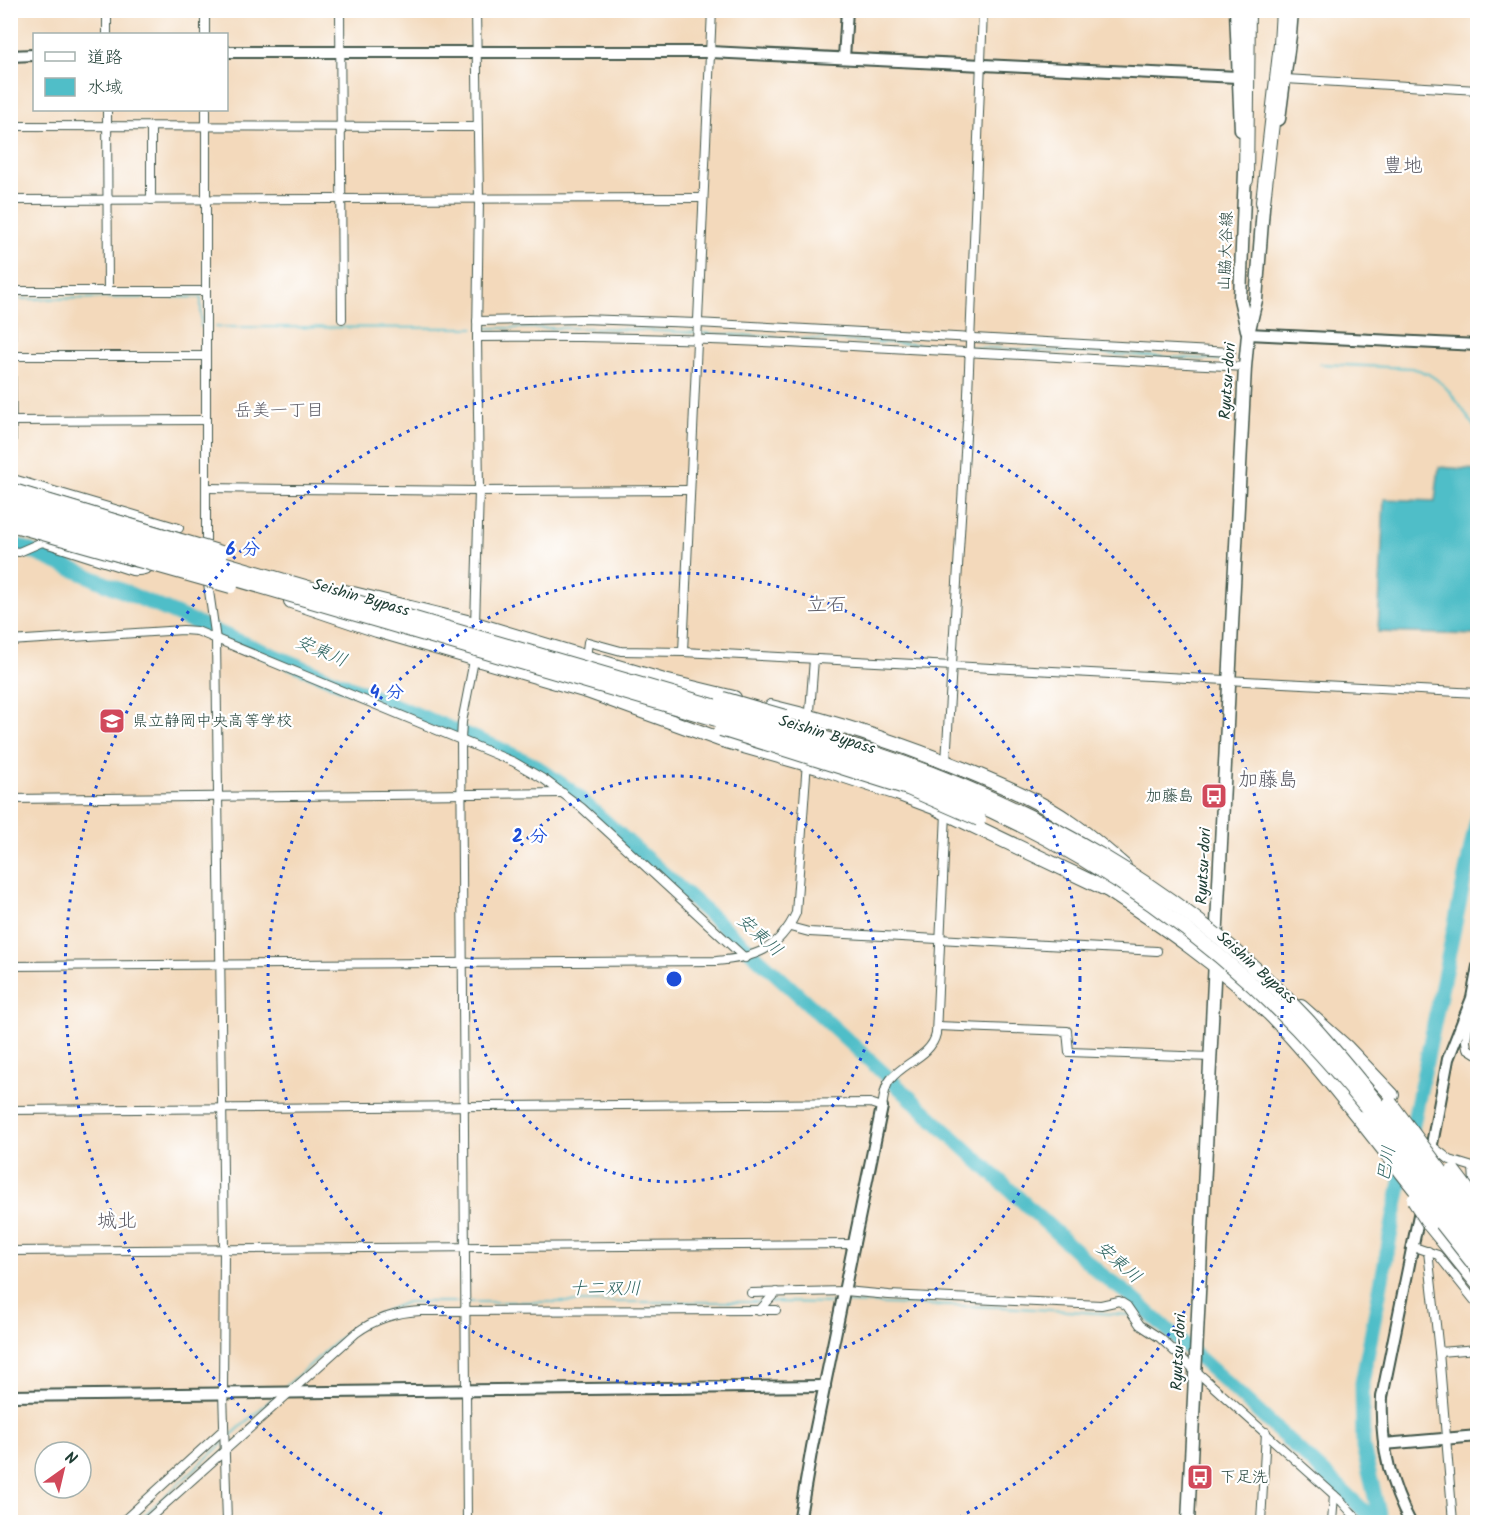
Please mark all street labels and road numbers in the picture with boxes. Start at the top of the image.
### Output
street label: 山脇大谷線 [1212,211,1240,291]
street label: Ryutsu-dori [1213,341,1243,420]
street label: Seishin Bypass [309,572,413,624]
street label: Seishin Bypass [775,708,879,762]
street label: Ryutsu-dori [1190,826,1219,905]
street label: Seishin Bypass [1210,925,1302,1011]
street label: Ryutsu-dori [1165,1312,1194,1391]

